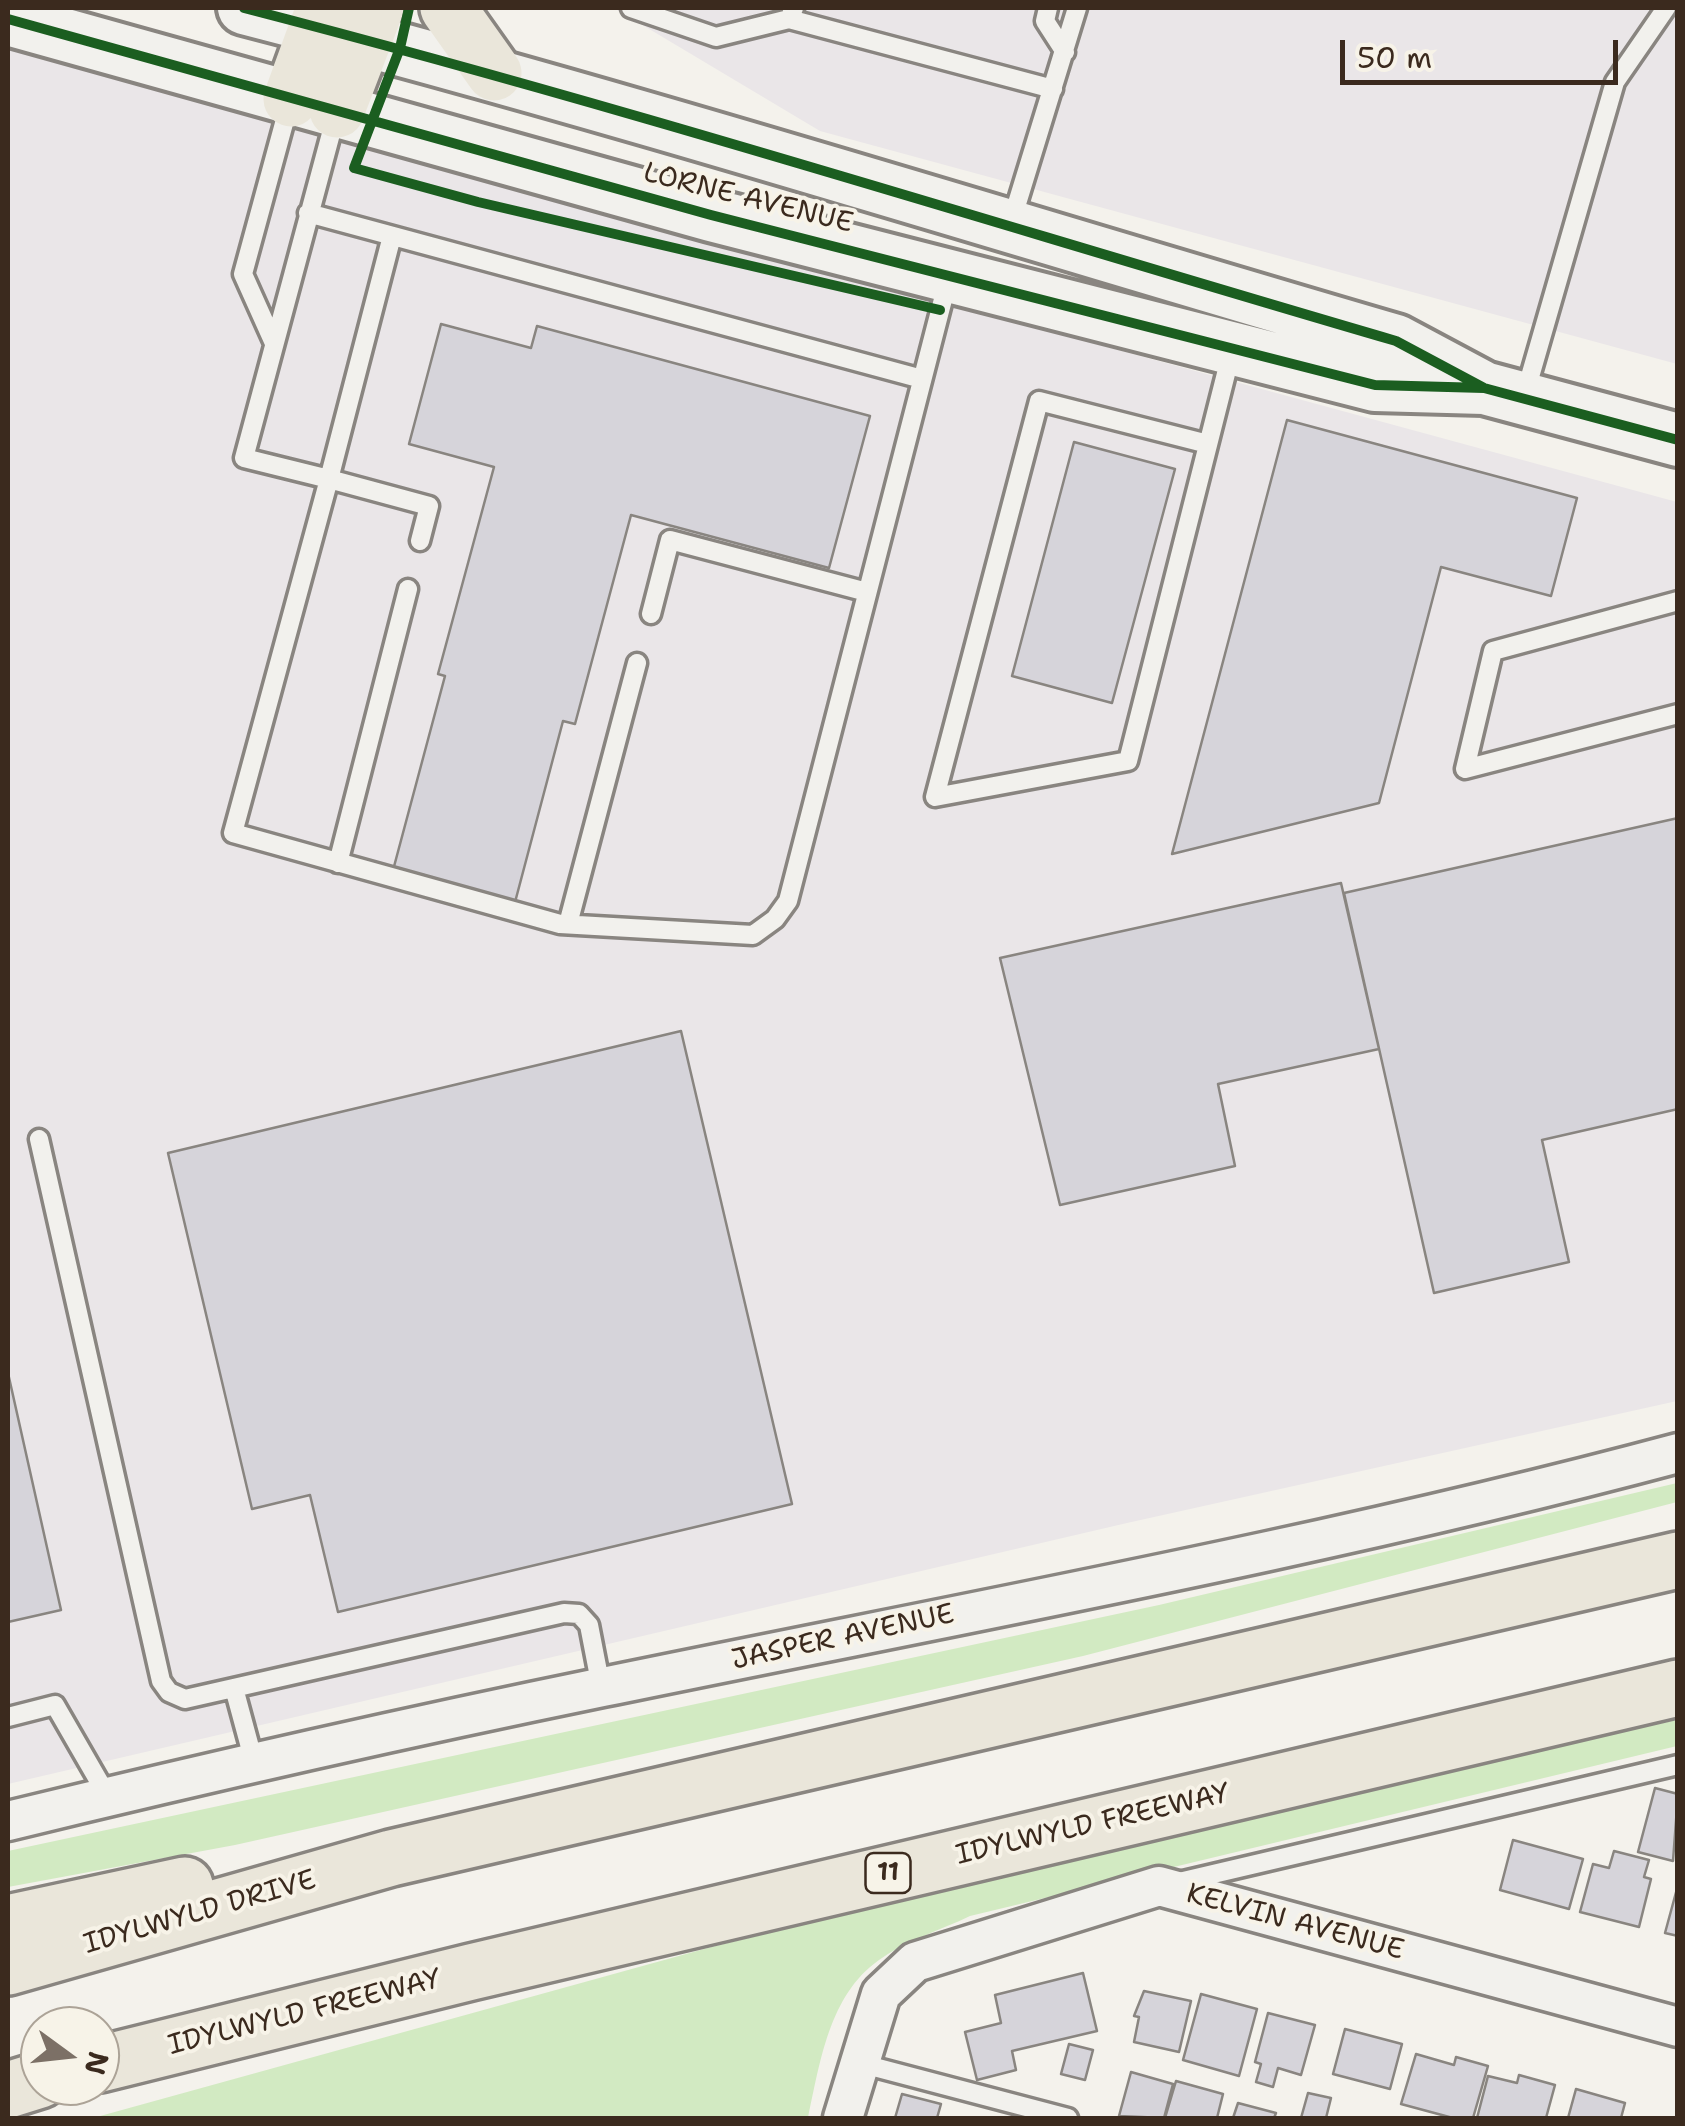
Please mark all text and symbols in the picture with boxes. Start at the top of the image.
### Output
scale bar [1345,20,1622,82]
text: 50 m [1357,37,1432,78]
street label: LORNE AVENUE [640,157,856,241]
street label: JASPER AVENUE [729,1598,957,1678]
street label: IDYLWYLD FREEWAY [953,1777,1233,1873]
road number: 11 [866,1853,910,1893]
street label: IDYLWYLD DRIVE [80,1864,320,1962]
street label: KELVIN AVENUE [1183,1878,1407,1968]
street label: IDYLWYLD FREEWAY [165,1963,445,2063]
north arrow [20,2006,120,2106]
text: N [76,2048,118,2079]

